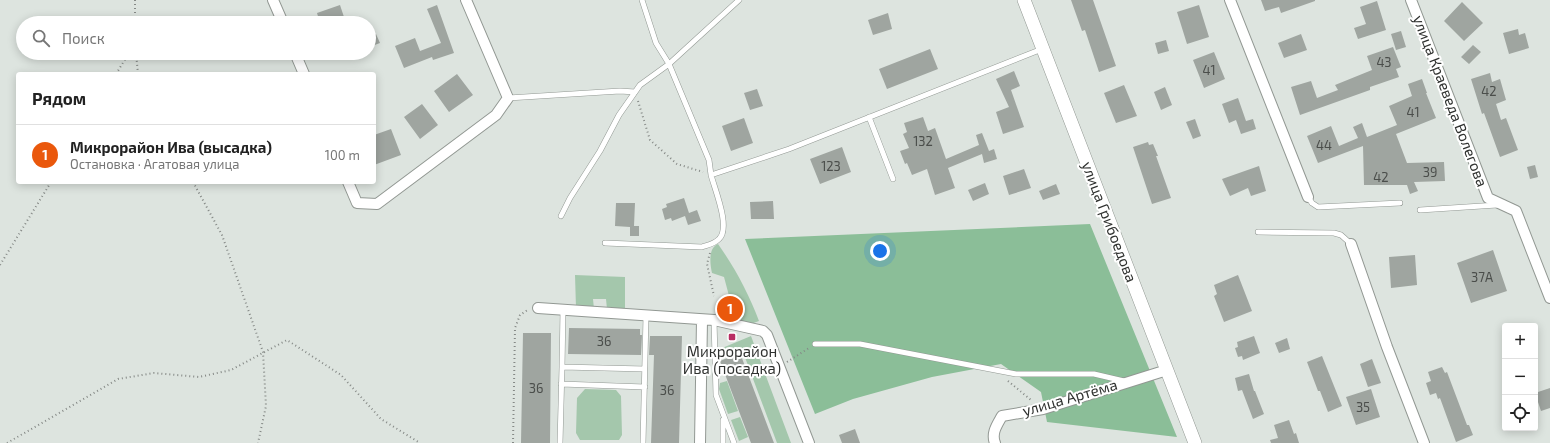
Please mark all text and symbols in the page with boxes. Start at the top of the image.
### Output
street label: улица Краеведа Волегова [1409,12,1492,189]
search box [16,16,376,60]
icon: search [30,27,52,49]
text: Поиск [62,29,105,47]
house number: 43 [1376,54,1392,70]
house number: 41 [1202,62,1216,78]
house number: 42 [1481,83,1497,99]
text: Рядом [32,88,86,108]
house number: 41 [1406,104,1420,120]
house number: 132 [913,133,933,149]
house number: 44 [1316,137,1332,153]
text: Микрорайон Ива (высадка) [70,138,272,156]
text: 1 [42,147,48,163]
text: 100 m [325,147,360,163]
text: Остановка · Агатовая улица [70,156,239,172]
house number: 123 [821,158,841,174]
street label: улица Грибоедова [1078,159,1141,285]
house number: 39 [1423,164,1437,180]
house number: 42 [1373,169,1389,185]
your location [870,241,890,261]
house number: 37А [1471,269,1493,285]
pin: 1 [717,294,743,324]
map controls [1502,323,1538,431]
button: + [1502,323,1538,359]
marker: Микрорайон Ива (посадка) [727,332,737,342]
house number: 36 [597,333,611,349]
place label: Микрорайон Ива (посадка) [683,342,781,377]
button: − [1502,359,1538,395]
street label: улица Артёма [1020,375,1120,420]
house number: 36 [529,380,543,396]
house number: 36 [660,382,674,398]
button: locate [1502,395,1538,431]
house number: 35 [1356,399,1370,415]

